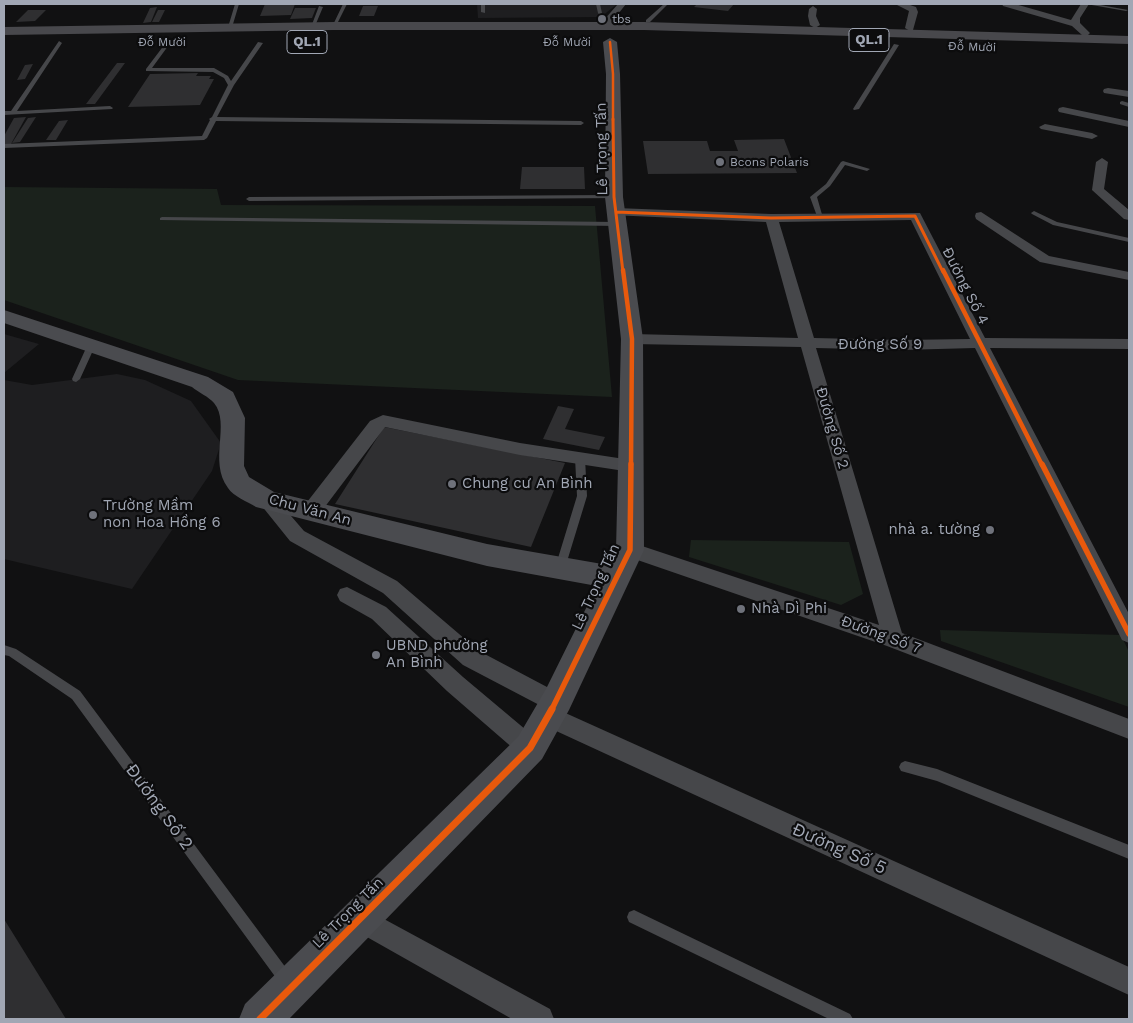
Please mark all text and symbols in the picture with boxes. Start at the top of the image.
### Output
place label: tbs [612,12,631,26]
marker: tbs [596,13,608,25]
road number: QL.1 [849,28,889,52]
road number: QL.1 [287,31,327,54]
street label: Đỗ Mười [138,35,186,49]
street label: Đỗ Mười [543,35,591,49]
street label: Đỗ Mười [948,39,996,55]
street label: Lê Trọng Tấn [592,102,612,196]
place label: Bcons Polaris [730,155,809,169]
marker: Bcons Polaris [714,156,726,168]
street label: Đường Số 4 [938,244,992,328]
street label: Đường Số 9 [838,336,922,354]
street label: Đường Số 2 [812,385,852,471]
place label: Chung cư An Bình [462,475,593,493]
marker: Chung cư An Bình [446,478,458,490]
street label: Chu Văn An [267,490,353,530]
place label: Trường Mầm non Hoa Hồng 6 [103,497,221,532]
marker: Trường Mầm non Hoa Hồng 6 [87,509,99,521]
place label: nhà a. tường [888,521,980,539]
marker: nhà a. tường [984,524,996,536]
street label: Lê Trọng Tấn [568,541,624,633]
place label: Nhà Dì Phi [751,600,827,618]
marker: Nhà Dì Phi [735,603,747,615]
street label: Đường Số 7 [839,612,923,658]
place label: UBND phường An Bình [386,637,488,672]
marker: UBND phường An Bình [370,649,382,661]
street label: Đường Số 2 [121,760,197,854]
street label: Đường Số 5 [788,819,890,879]
street label: Lê Trọng Tấn [309,874,387,952]

